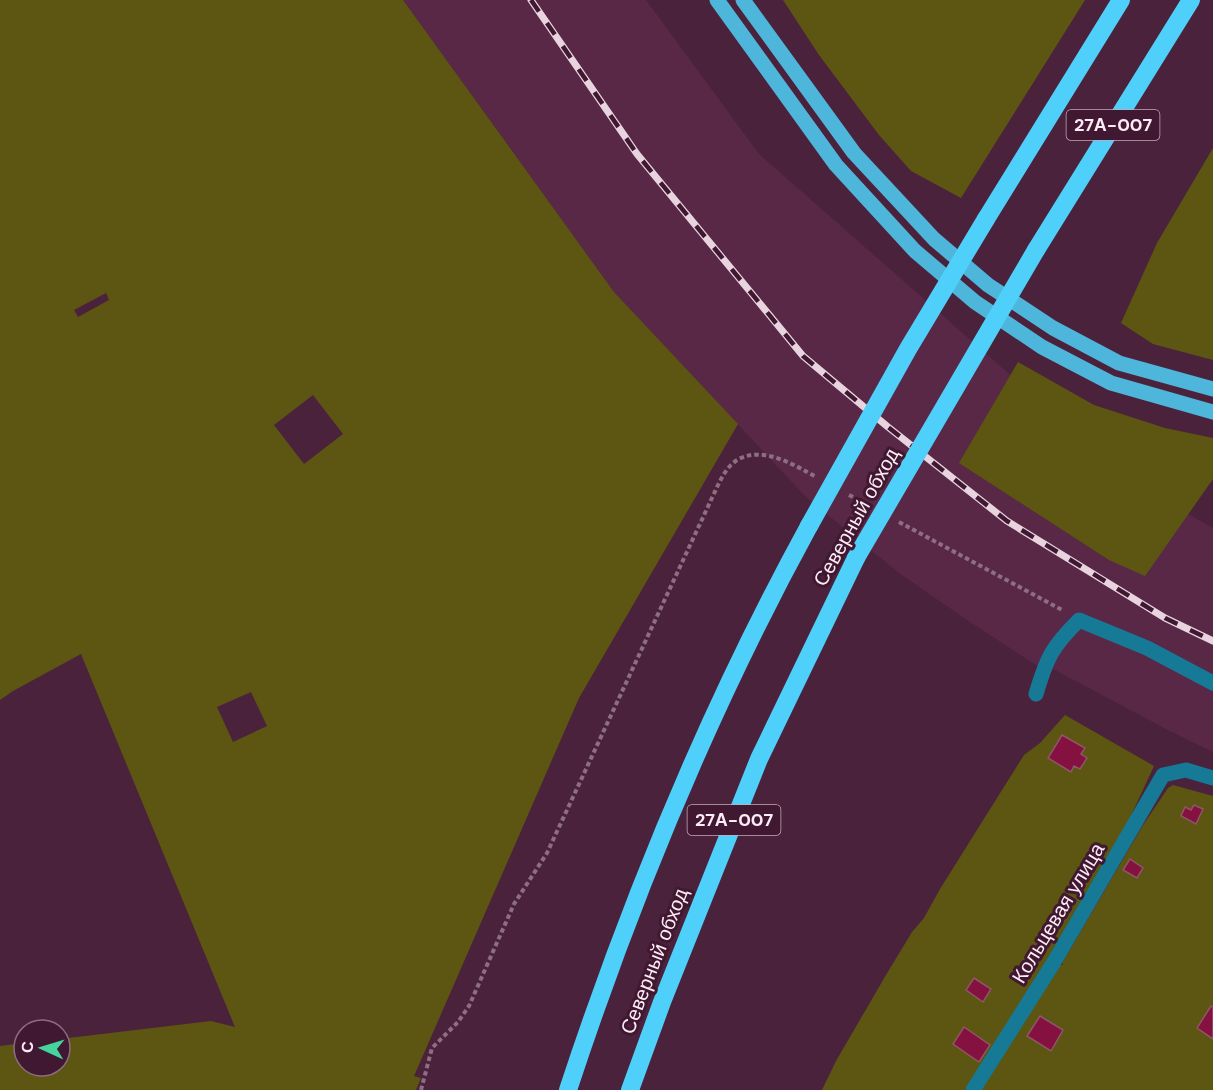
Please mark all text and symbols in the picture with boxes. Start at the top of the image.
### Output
road number: 27А-007 [1066,110,1160,140]
street label: Северный обход [807,443,905,591]
road number: 27А-007 [688,805,780,835]
street label: Кольцевая улица [1006,837,1111,988]
street label: Северный обход [614,884,694,1038]
north arrow [12,1018,72,1078]
text: С [17,1040,38,1053]

